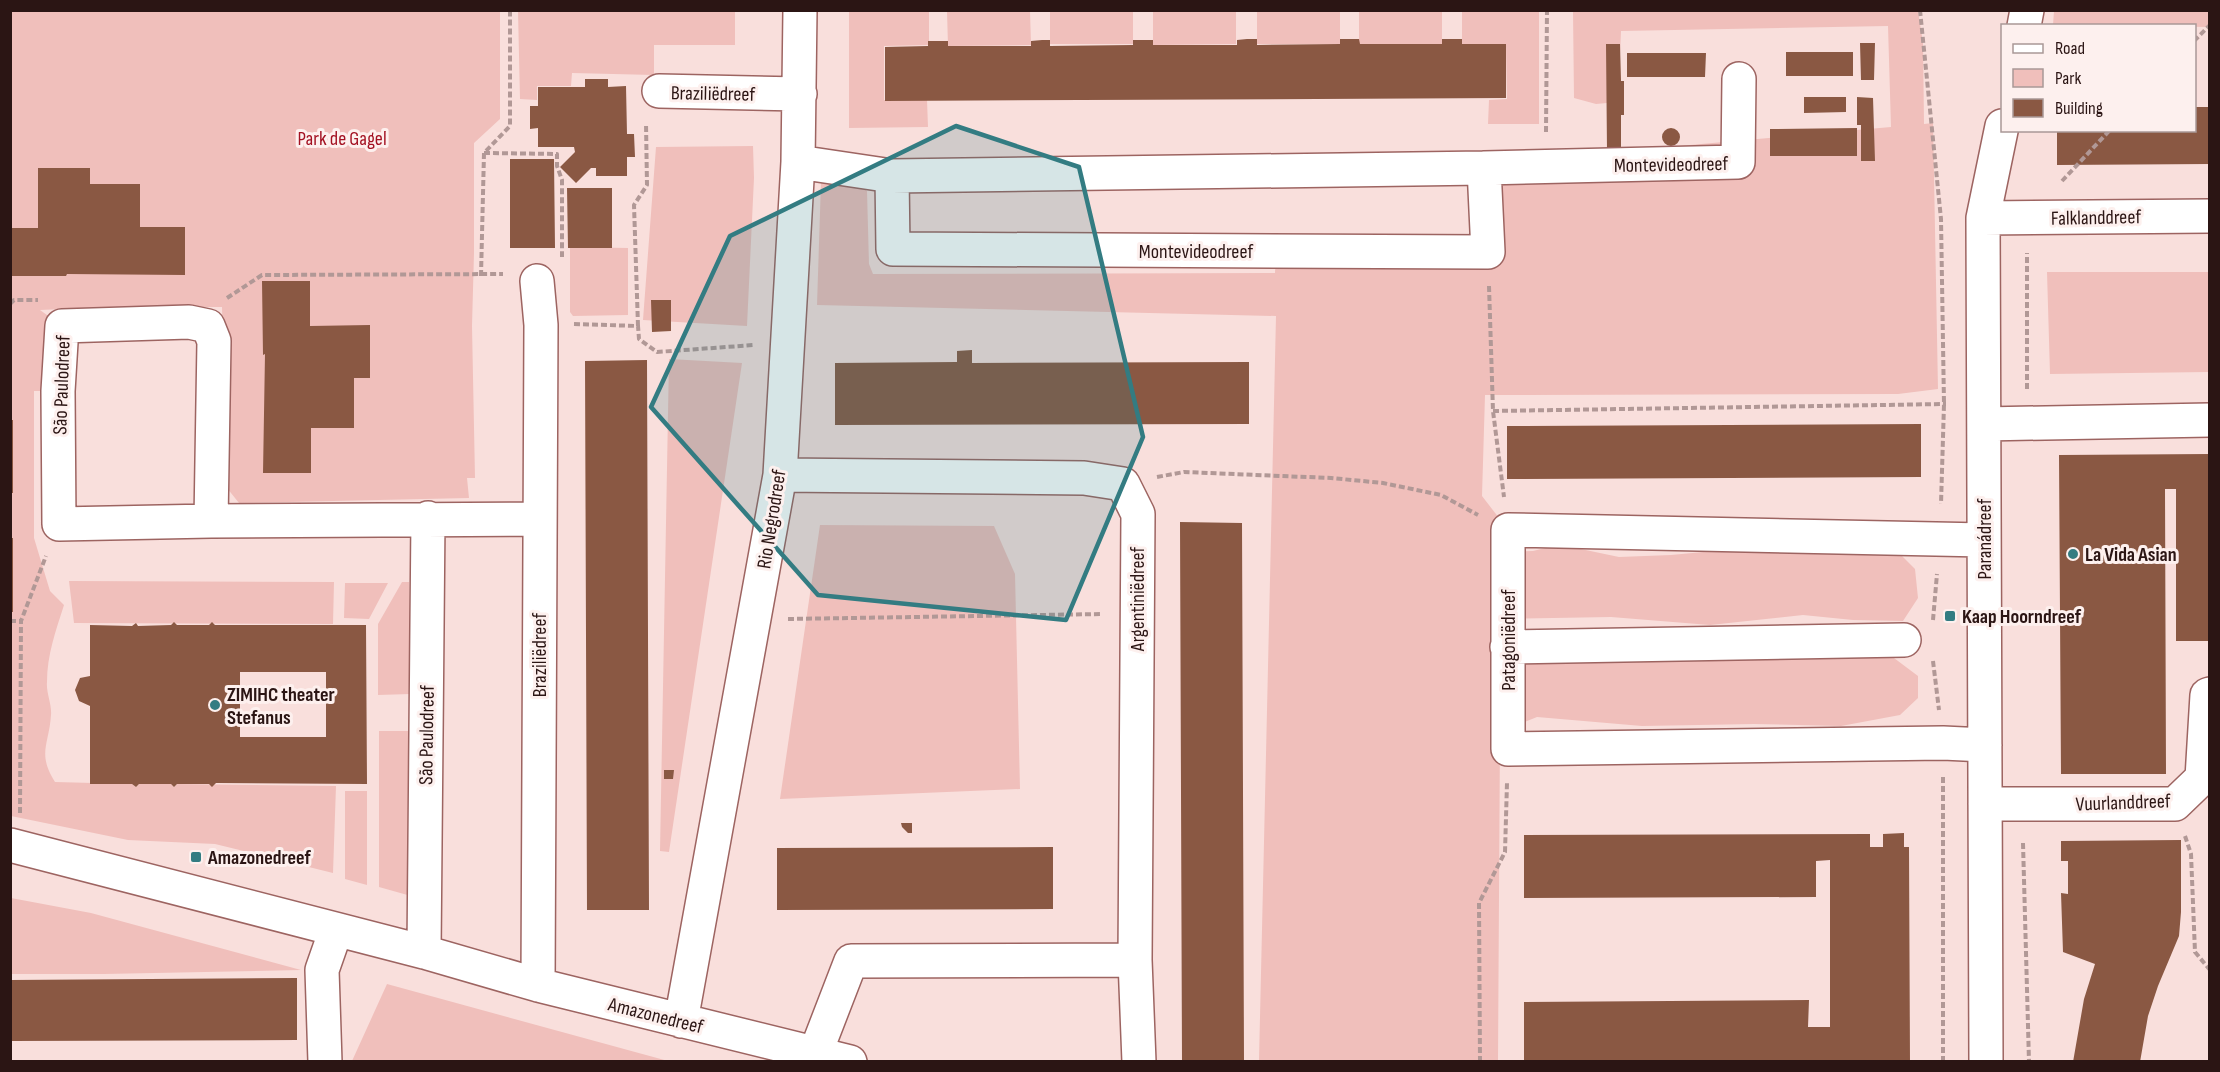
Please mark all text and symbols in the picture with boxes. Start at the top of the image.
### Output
legend [2001,24,2196,132]
text: Road [2055,38,2085,59]
text: Park [2055,68,2081,89]
street label: Braziliëdreef [671,81,756,107]
text: Building [2055,98,2103,119]
park label: Park de Gagel [297,127,387,151]
street label: Montevideodreef [1614,152,1729,178]
street label: Falklanddreef [2051,205,2142,231]
street label: Montevideodreef [1139,240,1253,264]
street label: São Paulodreef [48,335,76,435]
street label: Rio Negrodreef [752,468,792,570]
street label: Paranádreef [1973,498,1997,579]
place label: La Vida Asian [2085,543,2177,567]
street label: Argentiniëdreef [1126,547,1150,652]
marker: La Vida Asian [2066,547,2080,561]
street label: Patagoniëdreef [1497,589,1521,691]
place label: Kaap Hoorndreef [1962,605,2082,629]
marker: Kaap Hoorndreef [1943,609,1957,623]
street label: Braziliëdreef [528,613,552,697]
place label: ZIMIHC theater Stefanus [227,683,335,730]
street label: São Paulodreef [414,685,440,785]
marker: ZIMIHC theater Stefanus [208,698,222,712]
street label: Vuurlanddreef [2075,789,2171,817]
place label: Amazonedreef [207,846,312,870]
marker: Amazonedreef [189,850,203,864]
street label: Amazonedreef [605,992,706,1039]

